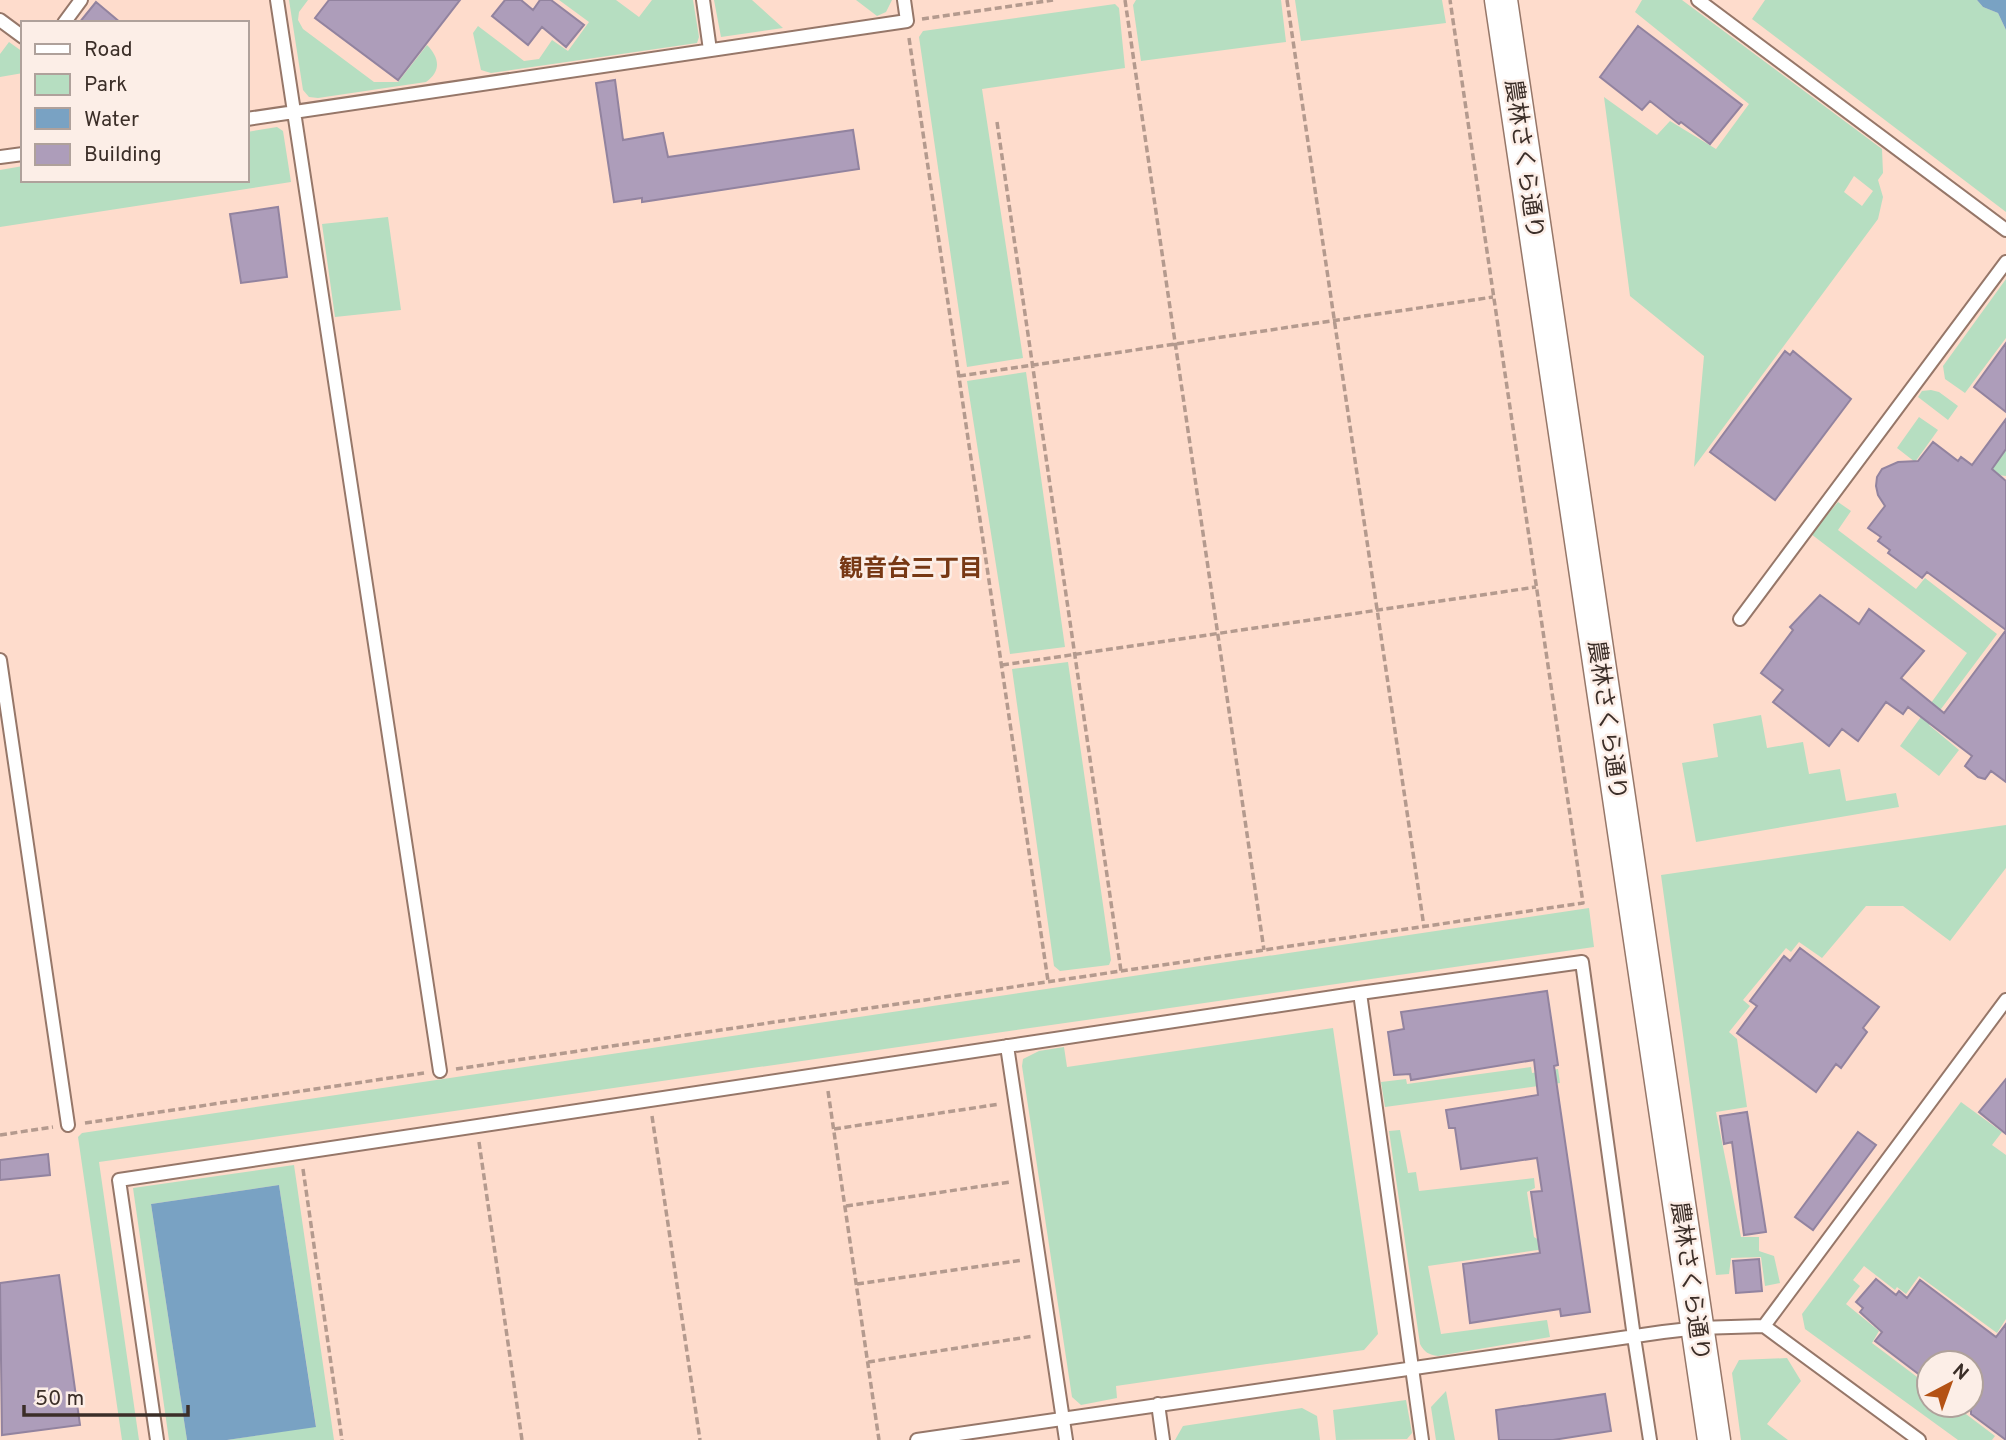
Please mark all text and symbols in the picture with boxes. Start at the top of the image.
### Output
legend [21,21,248,182]
text: Road [84,37,133,64]
text: Park [84,72,127,99]
street label: 農林さくら通り [1497,78,1548,241]
text: Water [84,107,139,134]
text: Building [84,142,162,169]
district label: 観音台三丁目 [839,555,983,585]
street label: 農林さくら通り [1580,639,1631,802]
street label: 農林さくら通り [1663,1200,1714,1363]
north arrow [1915,1349,1985,1419]
text: N [1947,1359,1973,1386]
scale bar [24,1374,189,1418]
text: 50 m [35,1386,84,1413]

